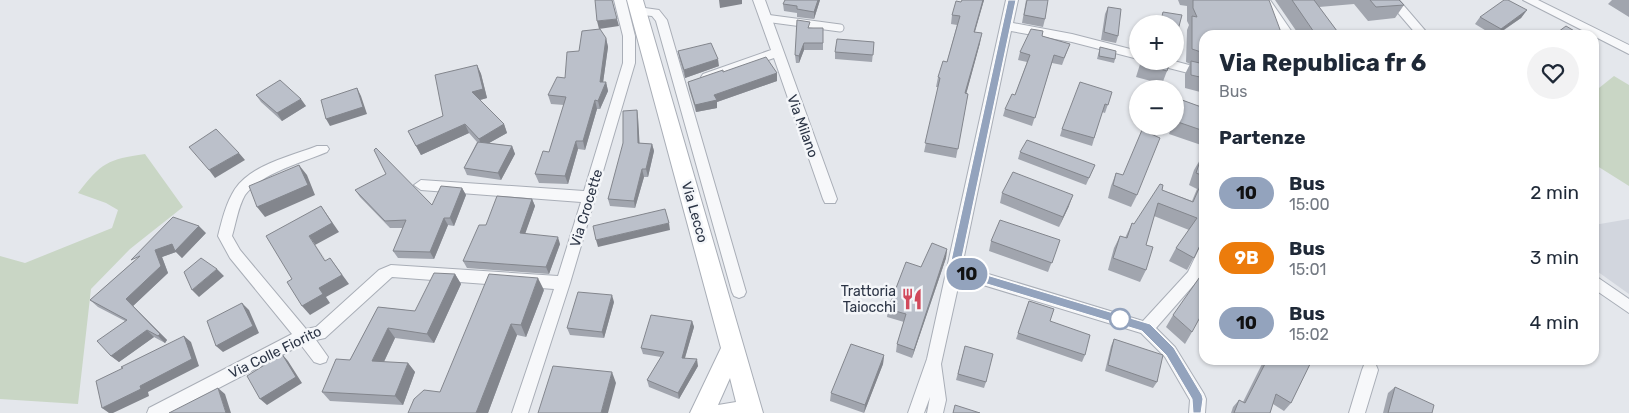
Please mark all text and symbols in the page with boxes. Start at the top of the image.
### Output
map controls [1129,15,1184,135]
button: + [1129,15,1184,70]
button: heart [1527,47,1579,99]
text: Via Republica fr 6 [1219,49,1426,77]
button: − [1129,80,1184,135]
text: Bus [1219,82,1247,101]
street label: Via Milano [783,92,822,160]
text: Partenze [1219,126,1306,149]
street label: Via Crocette [567,167,606,249]
text: Bus [1289,172,1325,195]
street label: Via Lecco [678,180,711,245]
text: 2 min [1530,181,1579,204]
text: 10 [1236,182,1257,204]
text: 15:00 [1289,195,1330,214]
text: Bus [1289,237,1325,260]
text: 3 min [1530,246,1579,269]
text: 9B [1234,247,1259,269]
line badge: 10 [944,258,990,290]
text: 15:01 [1289,260,1326,279]
text: 10 [956,263,978,285]
place label: Trattoria Taiocchi [841,283,896,316]
restaurant icon: Trattoria Taiocchi [899,286,925,312]
text: Bus [1289,302,1325,325]
unlabelled marker [1109,308,1131,330]
text: 4 min [1530,311,1579,334]
text: 10 [1236,312,1257,334]
street label: Via Colle Fiorito [226,323,324,382]
text: 15:02 [1289,325,1329,344]

